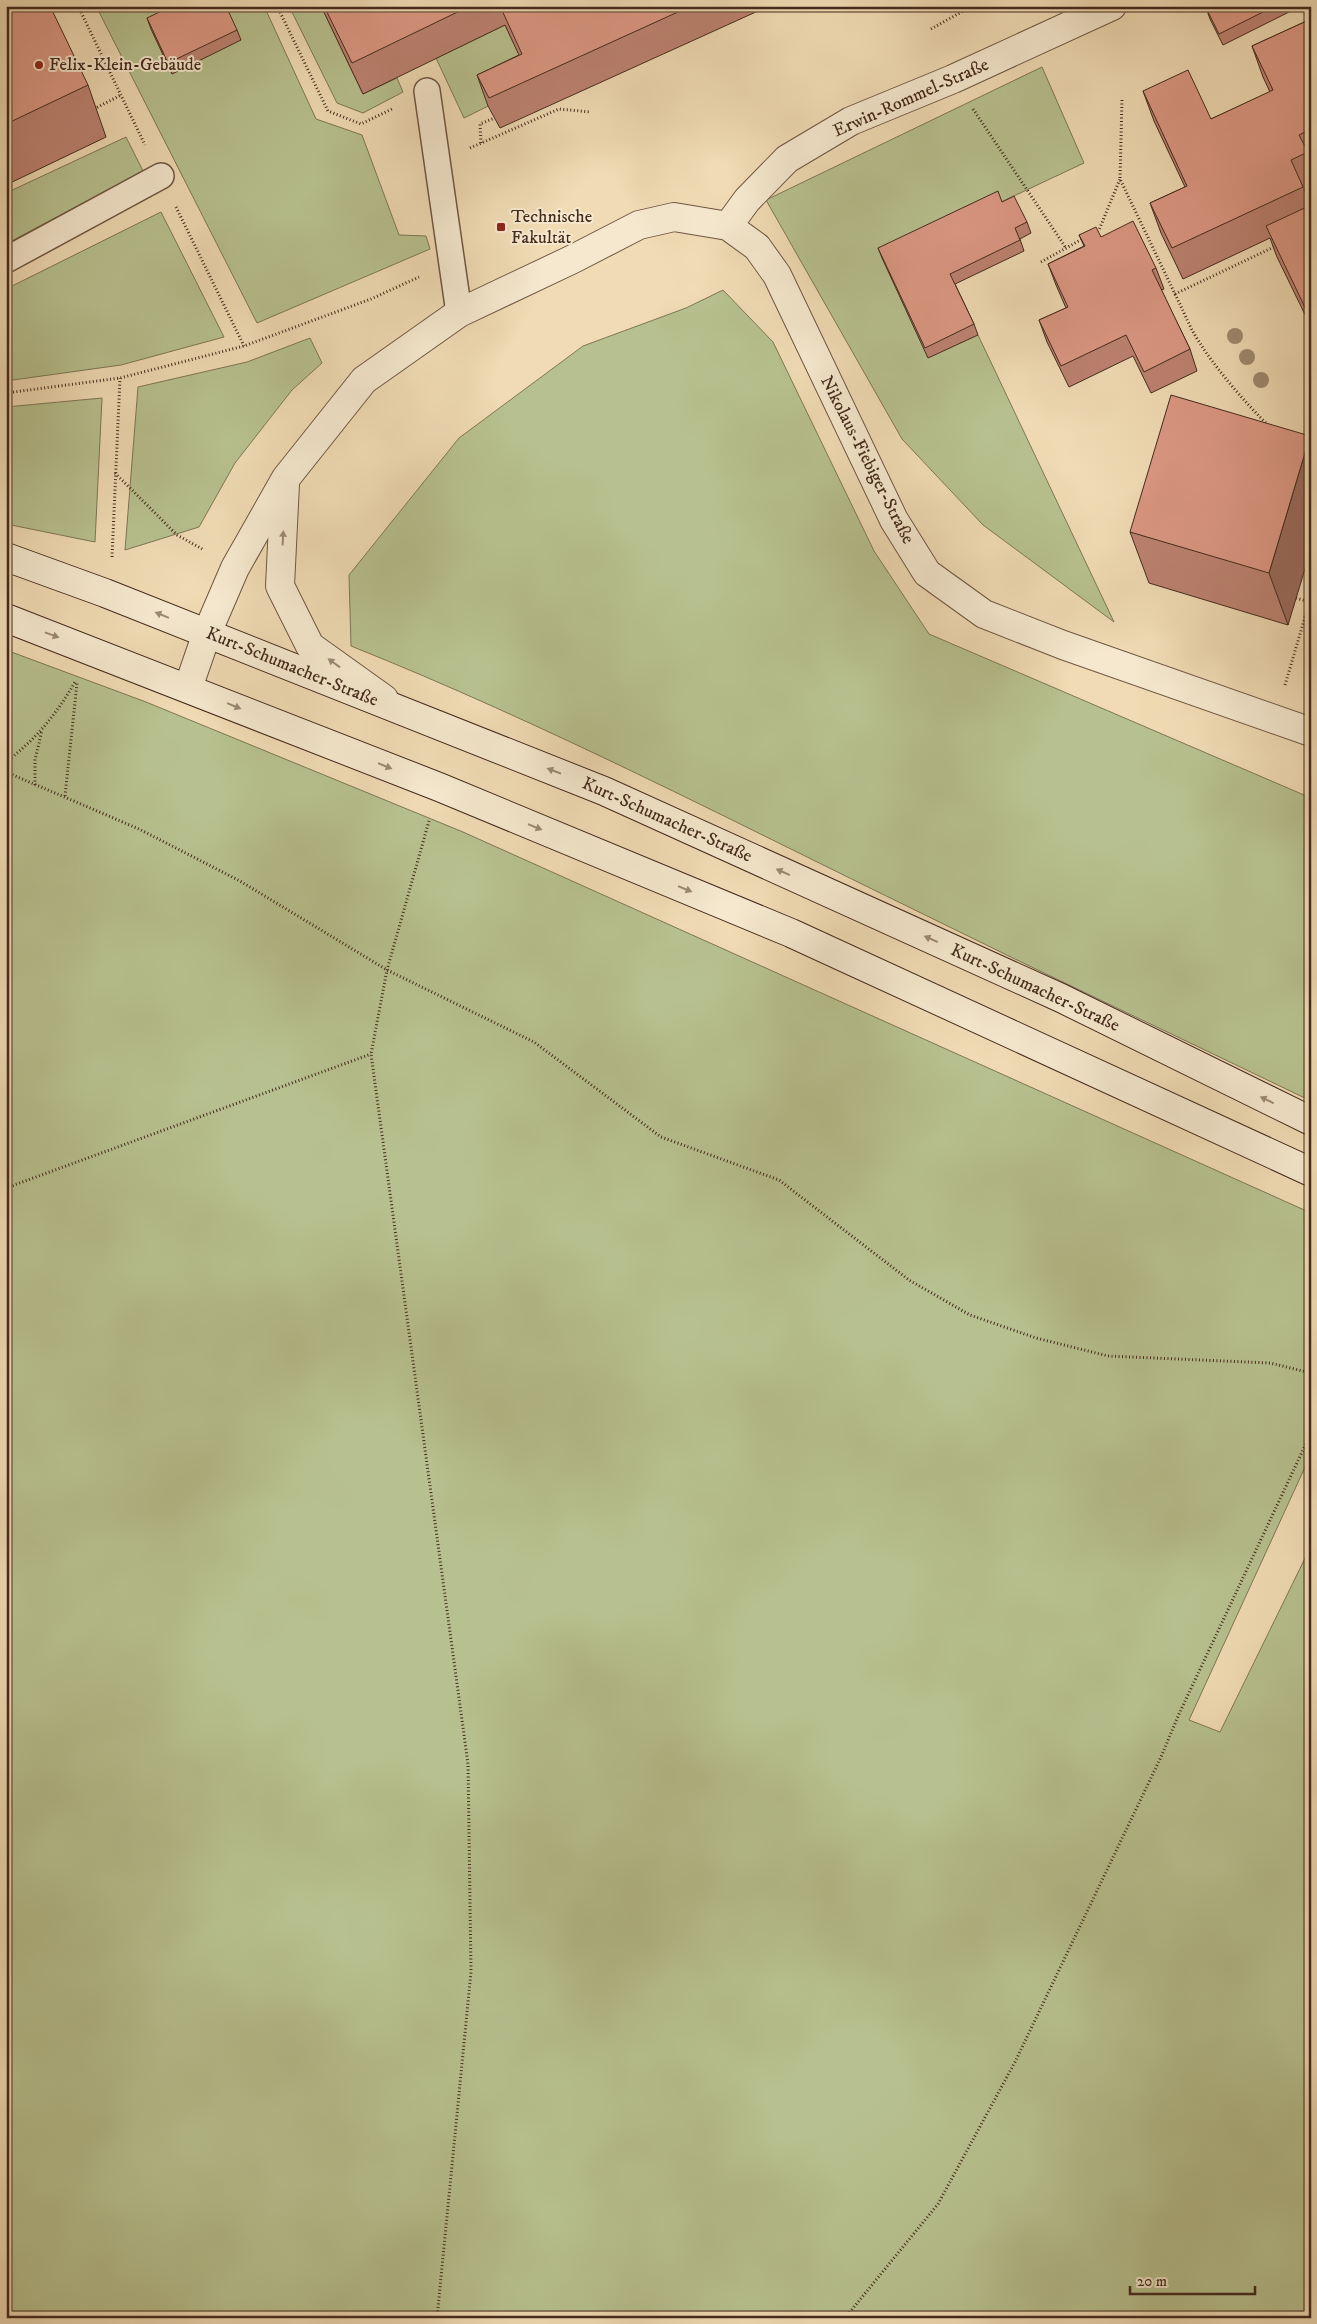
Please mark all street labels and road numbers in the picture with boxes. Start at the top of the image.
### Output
street label: Erwin-Rommel-Straße [830,54,992,142]
street label: Nikolaus-Fiebiger-Straße [815,372,919,548]
street label: Kurt-Schumacher-Straße [203,622,381,712]
street label: Kurt-Schumacher-Straße [579,773,755,867]
street label: Kurt-Schumacher-Straße [947,939,1123,1037]

